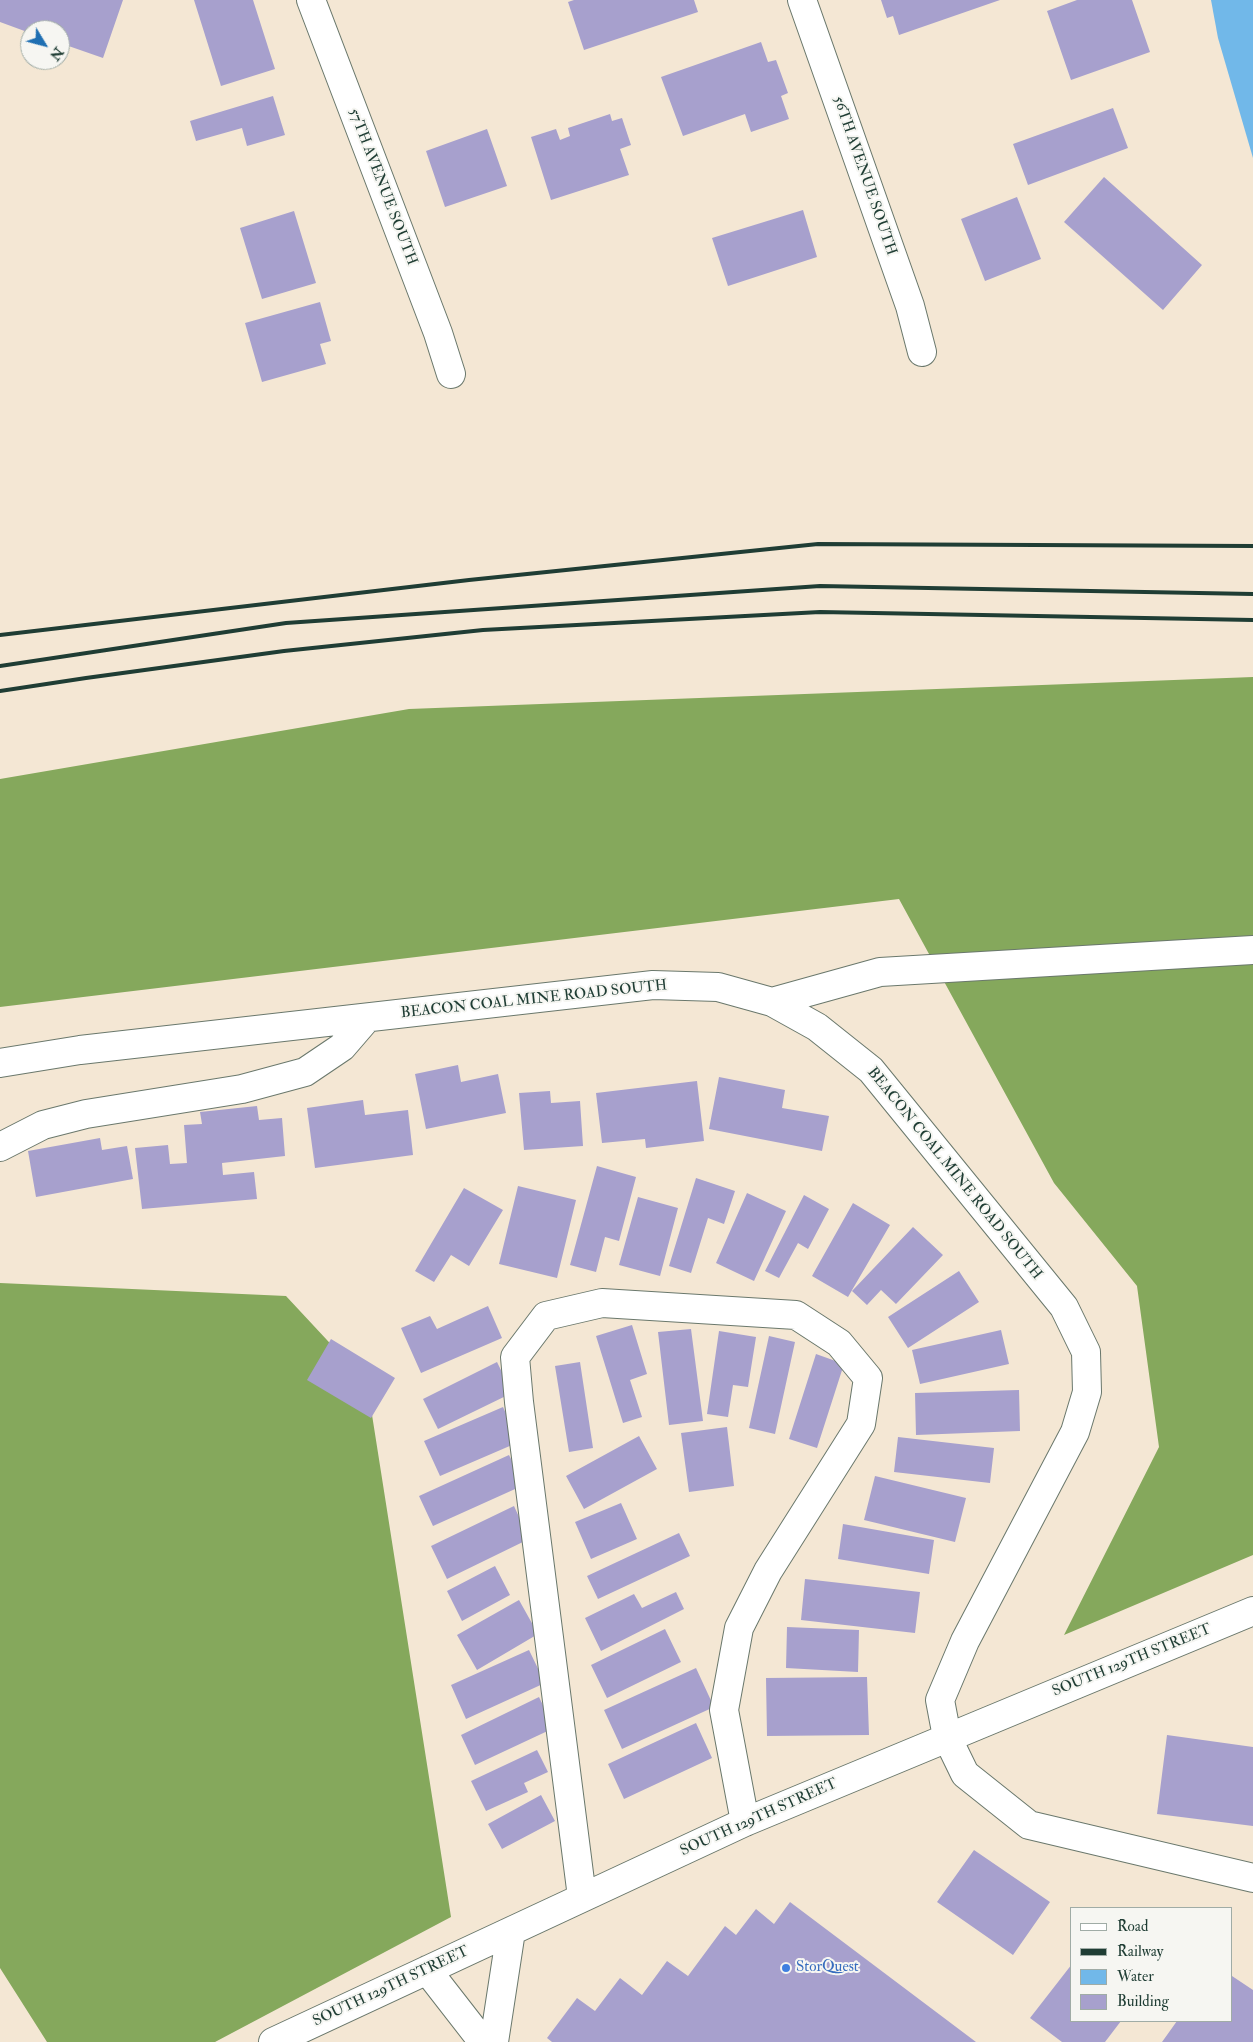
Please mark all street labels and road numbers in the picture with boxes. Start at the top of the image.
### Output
street label: 56TH AVENUE SOUTH [828,94,900,258]
street label: 57TH AVENUE SOUTH [344,106,420,268]
street label: BEACON COAL MINE ROAD SOUTH [400,977,668,1023]
street label: BEACON COAL MINE ROAD SOUTH [863,1064,1045,1284]
street label: SOUTH 129TH STREET [1050,1621,1214,1701]
street label: SOUTH 129TH STREET [678,1775,840,1861]
street label: SOUTH 129TH STREET [310,1943,472,2031]

